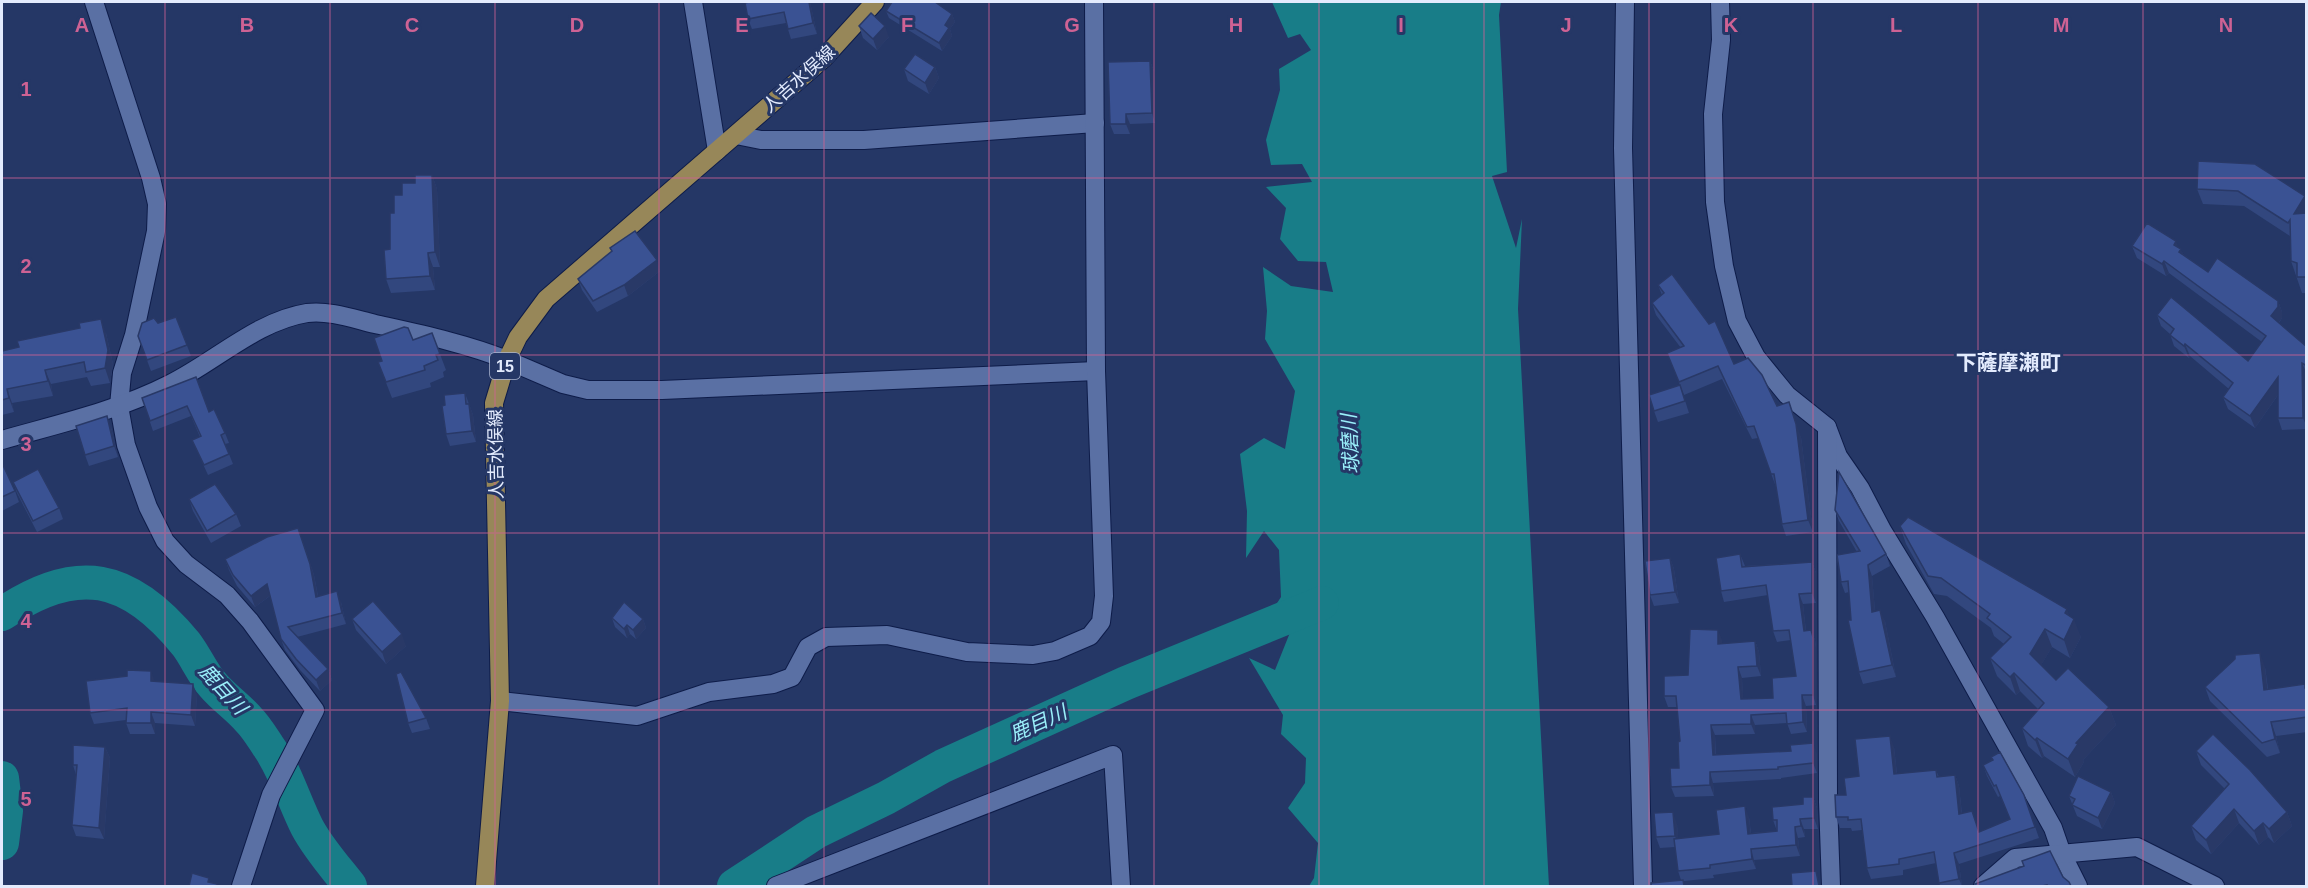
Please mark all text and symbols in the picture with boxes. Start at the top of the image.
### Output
text: A [75,14,89,36]
text: B [240,14,254,36]
text: C [405,14,419,36]
text: D [570,14,584,36]
text: E [735,14,749,36]
text: F [901,14,913,36]
text: G [1064,14,1080,36]
text: H [1229,14,1243,36]
text: I [1398,14,1404,36]
text: J [1560,14,1572,36]
text: K [1724,14,1739,36]
text: L [1890,14,1902,36]
text: M [2053,14,2069,36]
text: N [2219,14,2233,36]
street label: 人吉水俣線 [759,41,839,117]
text: 1 [20,78,32,100]
text: 2 [20,255,32,277]
district label: 下薩摩瀬町 [1956,351,2061,374]
road number: 15 [490,353,520,379]
street label: 人吉水俣線 [485,409,507,499]
water label: 球磨川 [1337,411,1363,475]
text: 3 [20,433,32,455]
text: 4 [20,610,32,632]
water label: 鹿目川 [195,659,253,720]
water label: 鹿目川 [1006,700,1072,745]
text: 5 [20,788,32,810]

